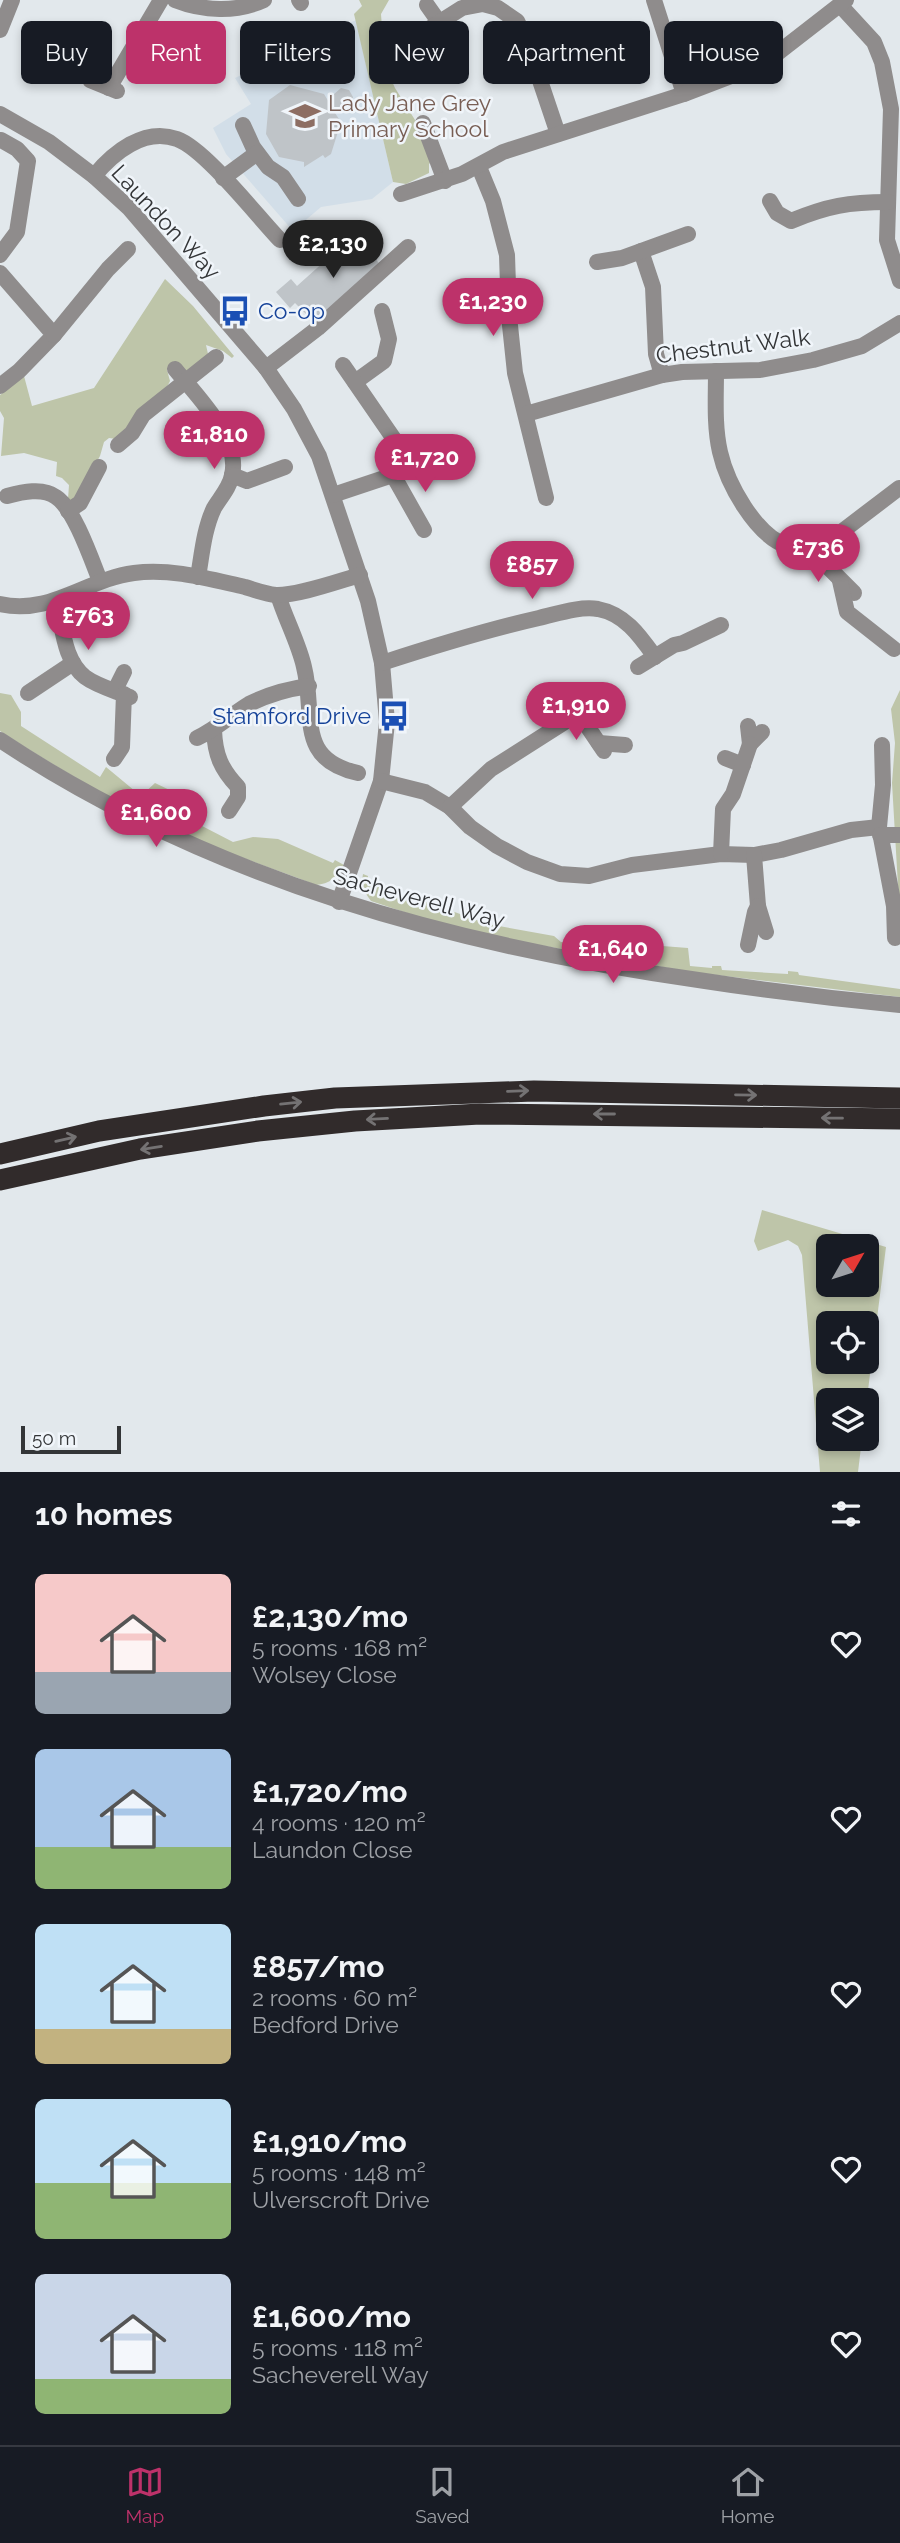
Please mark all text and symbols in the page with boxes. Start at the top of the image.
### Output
chip: Buy [21,21,112,84]
chip: Rent [126,21,226,84]
chip: Filters [240,21,355,84]
chip: New [369,21,469,84]
chip: Apartment [483,21,650,84]
chip: House [664,21,783,84]
place label: Lady Jane Grey Primary School [328,89,491,142]
school or university icon: Lady Jane Grey Primary School [288,99,322,133]
street label: Laundon Way [106,159,226,285]
pin: £2,130 [276,220,390,280]
text: £2,130 [298,229,368,256]
pin: £1,230 [436,278,550,338]
text: £1,230 [458,287,528,314]
bus stop icon: Co-op [218,294,252,328]
place label: Co-op [258,297,325,324]
street label: Chestnut Walk [654,323,812,368]
pin: £1,810 [157,412,271,471]
text: £1,810 [180,420,248,447]
pin: £1,720 [368,434,482,494]
text: £1,720 [391,443,459,470]
pin: £736 [777,524,859,584]
text: £736 [792,533,844,560]
pin: £857 [491,542,573,601]
text: £857 [506,550,558,577]
pin: £763 [47,592,129,652]
text: £763 [62,601,114,628]
pin: £1,910 [519,682,633,742]
text: £1,910 [542,691,610,718]
bus stop icon: Stamford Drive [377,699,411,733]
place label: Stamford Drive [212,702,371,729]
pin: £1,600 [99,790,213,849]
text: £1,600 [120,798,192,825]
street label: Sacheverell Way [330,862,508,933]
pin: £1,640 [556,926,670,985]
text: £1,640 [578,934,648,961]
one-way arrow [506,1085,529,1098]
one-way arrow [734,1088,757,1101]
one-way arrow [279,1097,302,1110]
one-way arrow [593,1107,616,1121]
one-way arrow [821,1111,844,1125]
one-way arrow [366,1113,389,1126]
one-way arrow [55,1132,77,1145]
one-way arrow [140,1142,163,1155]
north arrow [816,1234,878,1297]
map controls [816,1234,879,1451]
button: locate [816,1311,879,1374]
button: layers [816,1388,879,1451]
scale bar [21,1423,121,1455]
text: 50 m [32,1427,76,1449]
icon: filters [827,1495,865,1533]
text: 10 homes [35,1497,172,1532]
text: £2,130/mo [252,1599,408,1634]
icon: home [91,1602,175,1686]
icon: heart [827,1625,865,1663]
text: 5 rooms · 168 m² [252,1634,427,1661]
text: Wolsey Close [252,1661,397,1688]
text: £1,720/mo [252,1774,407,1809]
icon: home [91,1777,175,1861]
icon: heart [827,1800,865,1838]
text: 4 rooms · 120 m² [252,1809,426,1836]
text: Laundon Close [252,1836,413,1863]
text: £857/mo [252,1949,384,1984]
icon: home [91,1952,175,2036]
icon: heart [827,1975,865,2013]
text: 2 rooms · 60 m² [252,1984,417,2011]
text: Bedford Drive [252,2011,399,2038]
text: £1,910/mo [252,2124,407,2159]
icon: home [91,2127,175,2211]
icon: heart [827,2150,865,2188]
text: 5 rooms · 148 m² [252,2159,426,2186]
text: Ulverscroft Drive [252,2186,429,2213]
text: £1,600/mo [252,2299,411,2334]
icon: home [91,2302,175,2386]
icon: heart [827,2325,865,2363]
text: 5 rooms · 118 m² [252,2334,423,2361]
text: Sacheverell Way [252,2361,429,2388]
tab: Map [126,2463,164,2527]
tab: Saved [415,2463,470,2527]
tab: Home [721,2463,774,2527]

